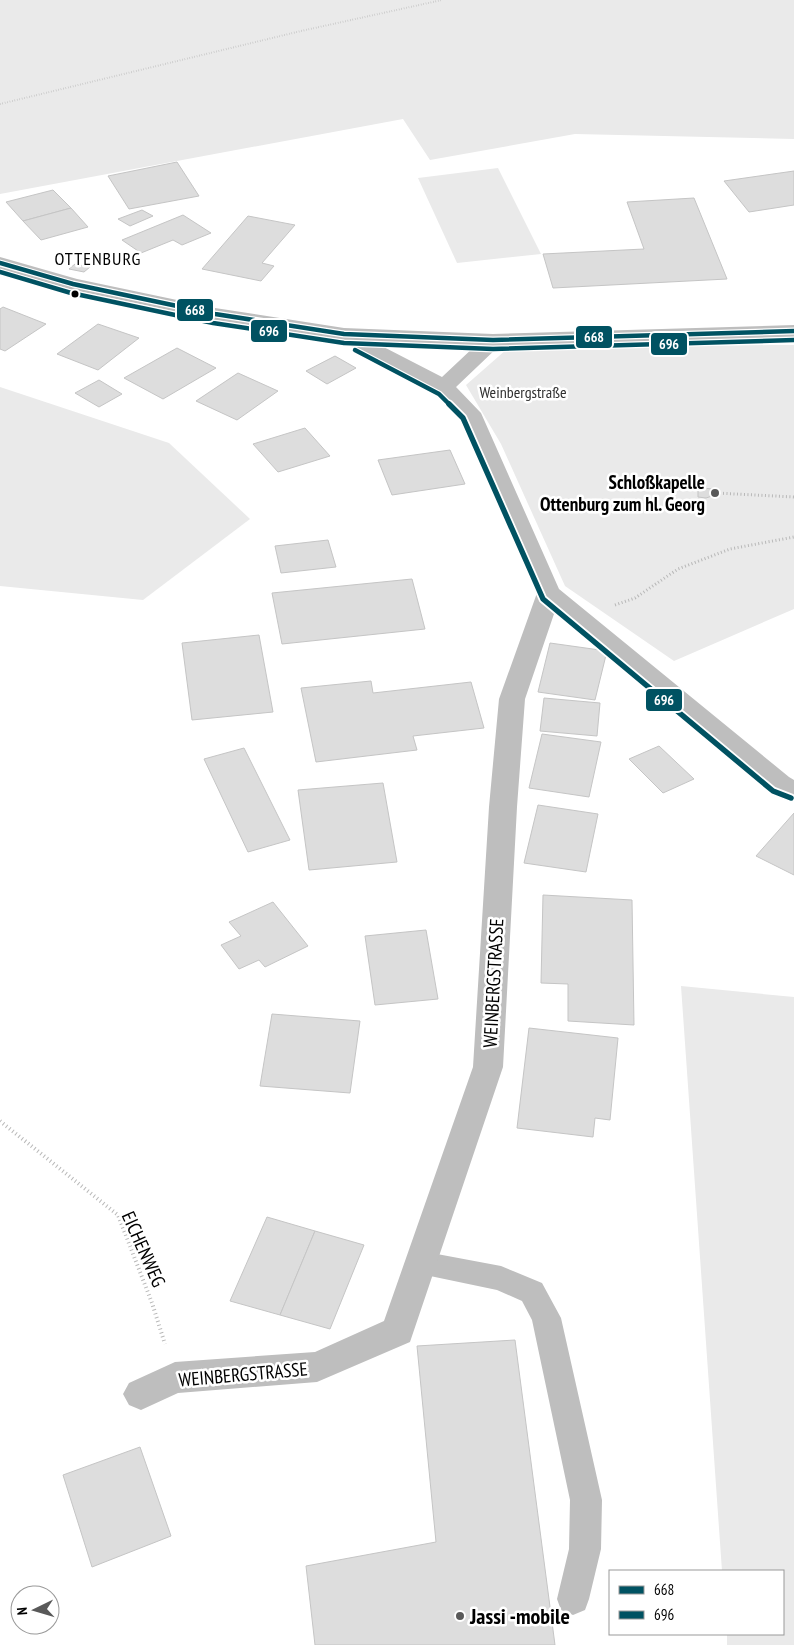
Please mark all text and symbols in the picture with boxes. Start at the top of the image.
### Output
district label: OTTENBURG [55,247,141,270]
unlabelled marker [70,289,80,299]
line badge: 668 [176,298,214,322]
text: 668 [185,301,205,319]
line badge: 696 [250,319,288,343]
text: 696 [259,322,279,340]
line badge: 668 [575,325,613,349]
text: 668 [584,328,604,346]
line badge: 696 [650,332,688,356]
text: 696 [659,335,679,353]
park label: Weinbergstraße [479,382,567,402]
place label: Schloßkapelle Ottenburg zum hl. Georg [540,470,705,516]
marker: Schloßkapelle Ottenburg zum hl. Georg [709,487,721,499]
line badge: 696 [645,688,683,712]
text: 696 [654,691,674,709]
street label: WEINBERGSTRASSE [478,918,508,1048]
street label: EICHENWEG [117,1208,171,1290]
street label: WEINBERGSTRASSE [178,1356,308,1392]
legend [609,1570,784,1635]
text: 668 [654,1580,674,1599]
north arrow [10,1585,60,1635]
place label: Jassi -mobile [469,1602,570,1630]
text: 696 [654,1605,675,1624]
text: N [13,1607,31,1616]
marker: Jassi -mobile [454,1610,466,1622]

